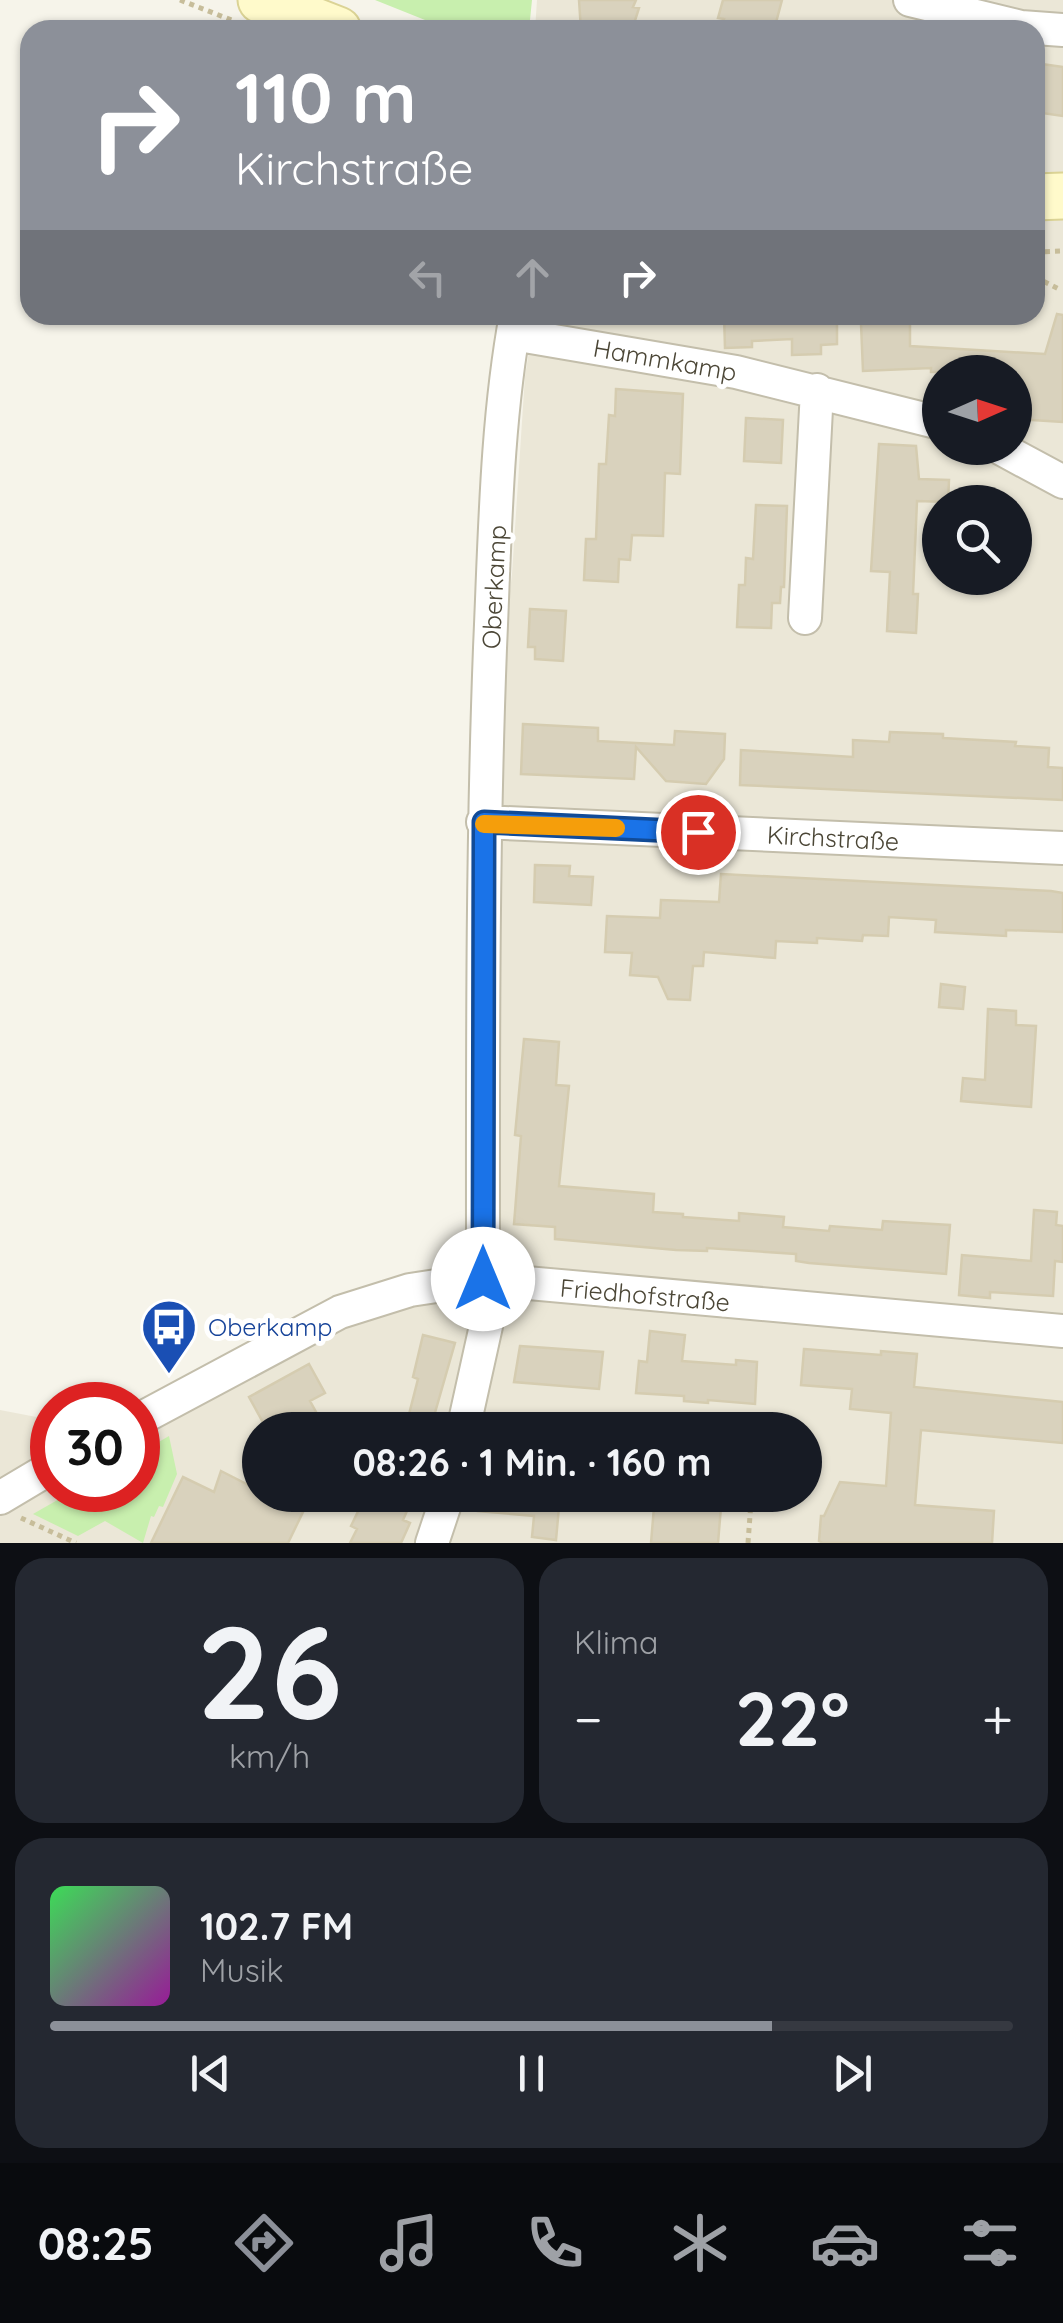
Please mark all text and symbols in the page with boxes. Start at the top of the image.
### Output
text: 110 m [235,53,417,141]
icon: right [70,60,200,190]
text: Kirchstraße [235,140,473,196]
icon: left [400,250,455,305]
icon: ahead [505,250,560,305]
icon: right [610,250,665,305]
street label: Hammkamp [591,332,739,387]
north arrow [922,355,1032,465]
map controls [922,355,1032,595]
button: search [922,485,1032,595]
street label: Oberkamp [475,524,512,650]
pin [656,790,741,875]
icon: arrive [671,805,726,860]
street label: Kirchstraße [766,819,900,856]
position arrow [431,1227,535,1331]
street label: Friedhofstraße [559,1272,731,1317]
bus stop icon: Oberkamp [139,1297,199,1376]
place label: Oberkamp [208,1311,332,1342]
speed limit sign: 30 [30,1382,160,1512]
text: 08:26 · 1 Min. · 160 m [352,1438,712,1486]
text: 26 [197,1589,342,1752]
text: Klima [574,1622,658,1662]
text: 22° [735,1671,850,1765]
text: − [574,1684,603,1753]
text: + [982,1684,1013,1753]
text: km/h [229,1736,310,1776]
text: 102.7 FM [200,1902,353,1950]
text: Musik [200,1950,284,1990]
icon: previous [183,2046,238,2101]
icon: pause [504,2046,559,2101]
icon: next [825,2046,880,2101]
icon: directions [229,2208,299,2278]
icon: music [374,2208,444,2278]
icon: phone [520,2208,590,2278]
icon: climate [665,2208,735,2278]
icon: car [810,2208,880,2278]
icon: filters [955,2208,1025,2278]
text: 08:25 [38,2215,154,2271]

